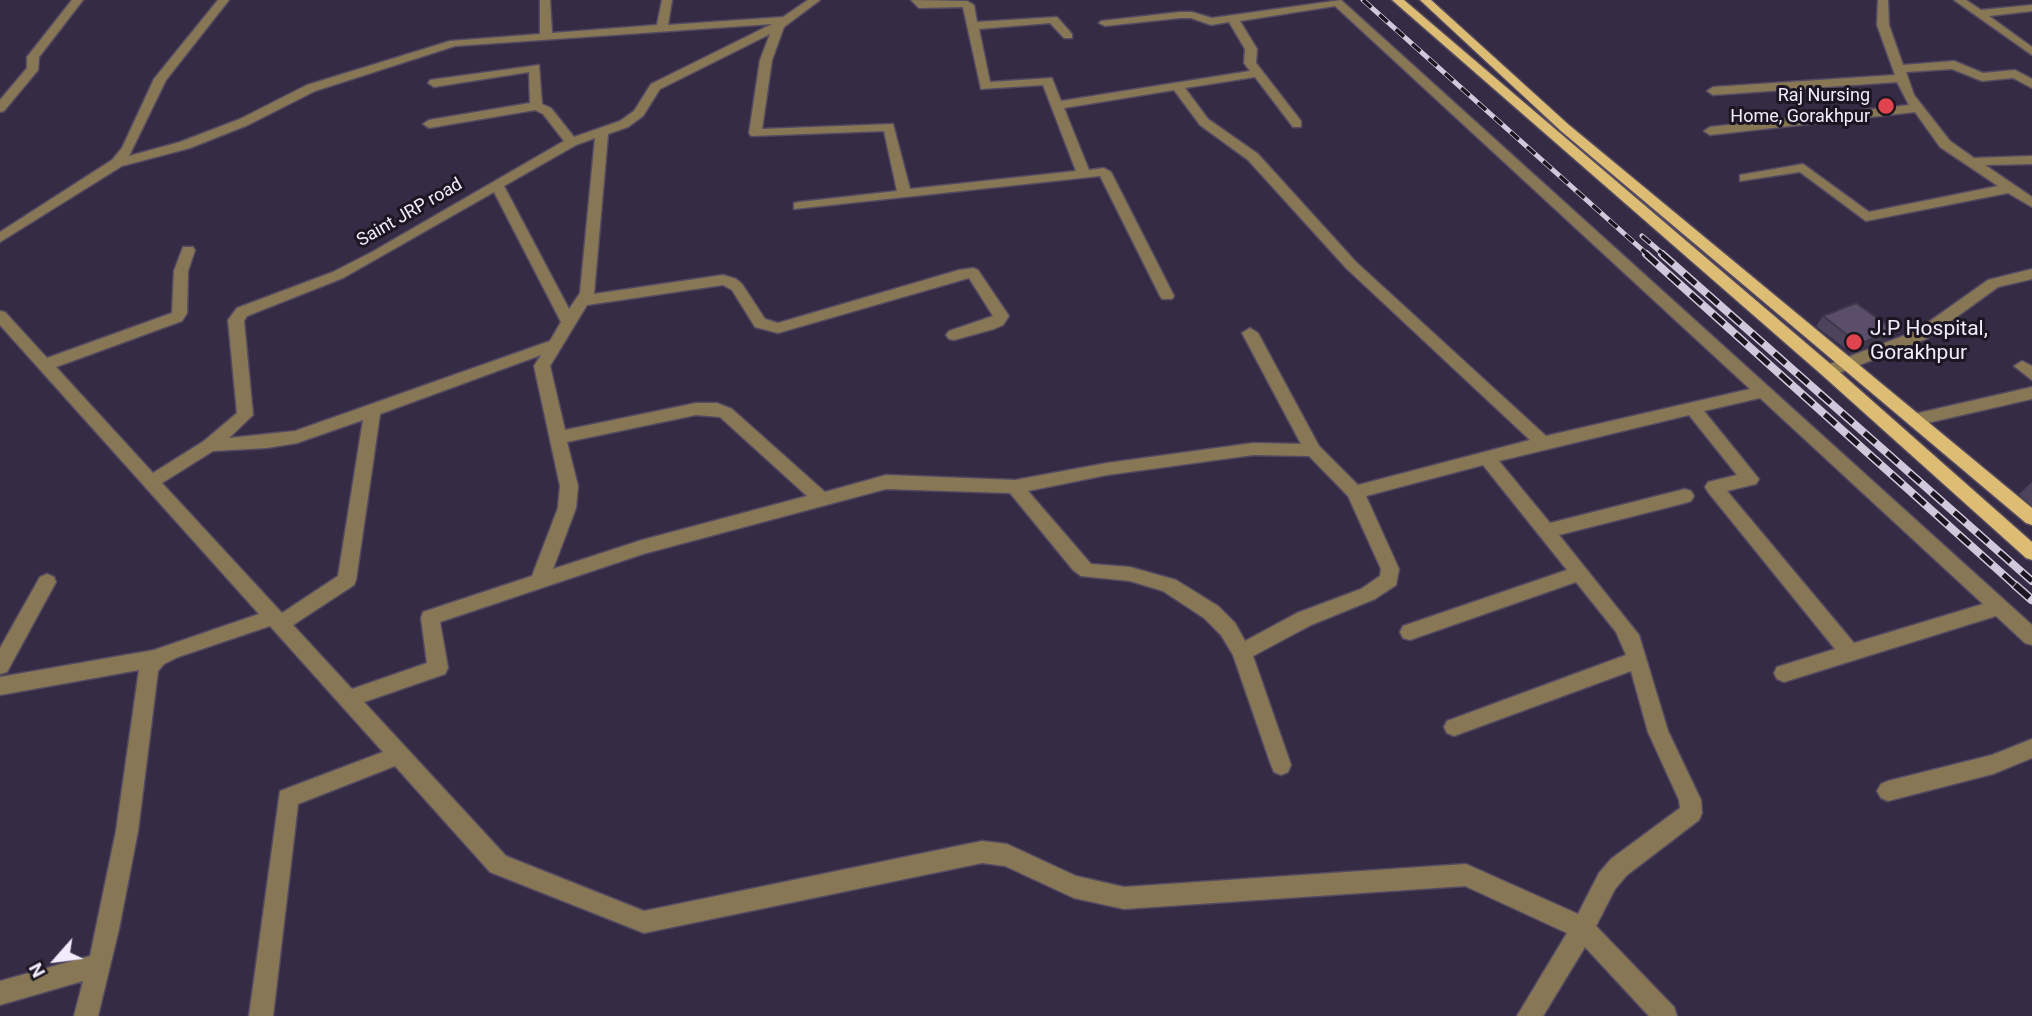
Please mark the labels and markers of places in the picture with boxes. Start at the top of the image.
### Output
place label: Raj Nursing Home, Gorakhpur [1730,85,1870,128]
marker: Raj Nursing Home, Gorakhpur [1876,96,1896,116]
place label: J.P Hospital, Gorakhpur [1870,317,1988,367]
marker: J.P Hospital, Gorakhpur [1844,332,1864,352]

